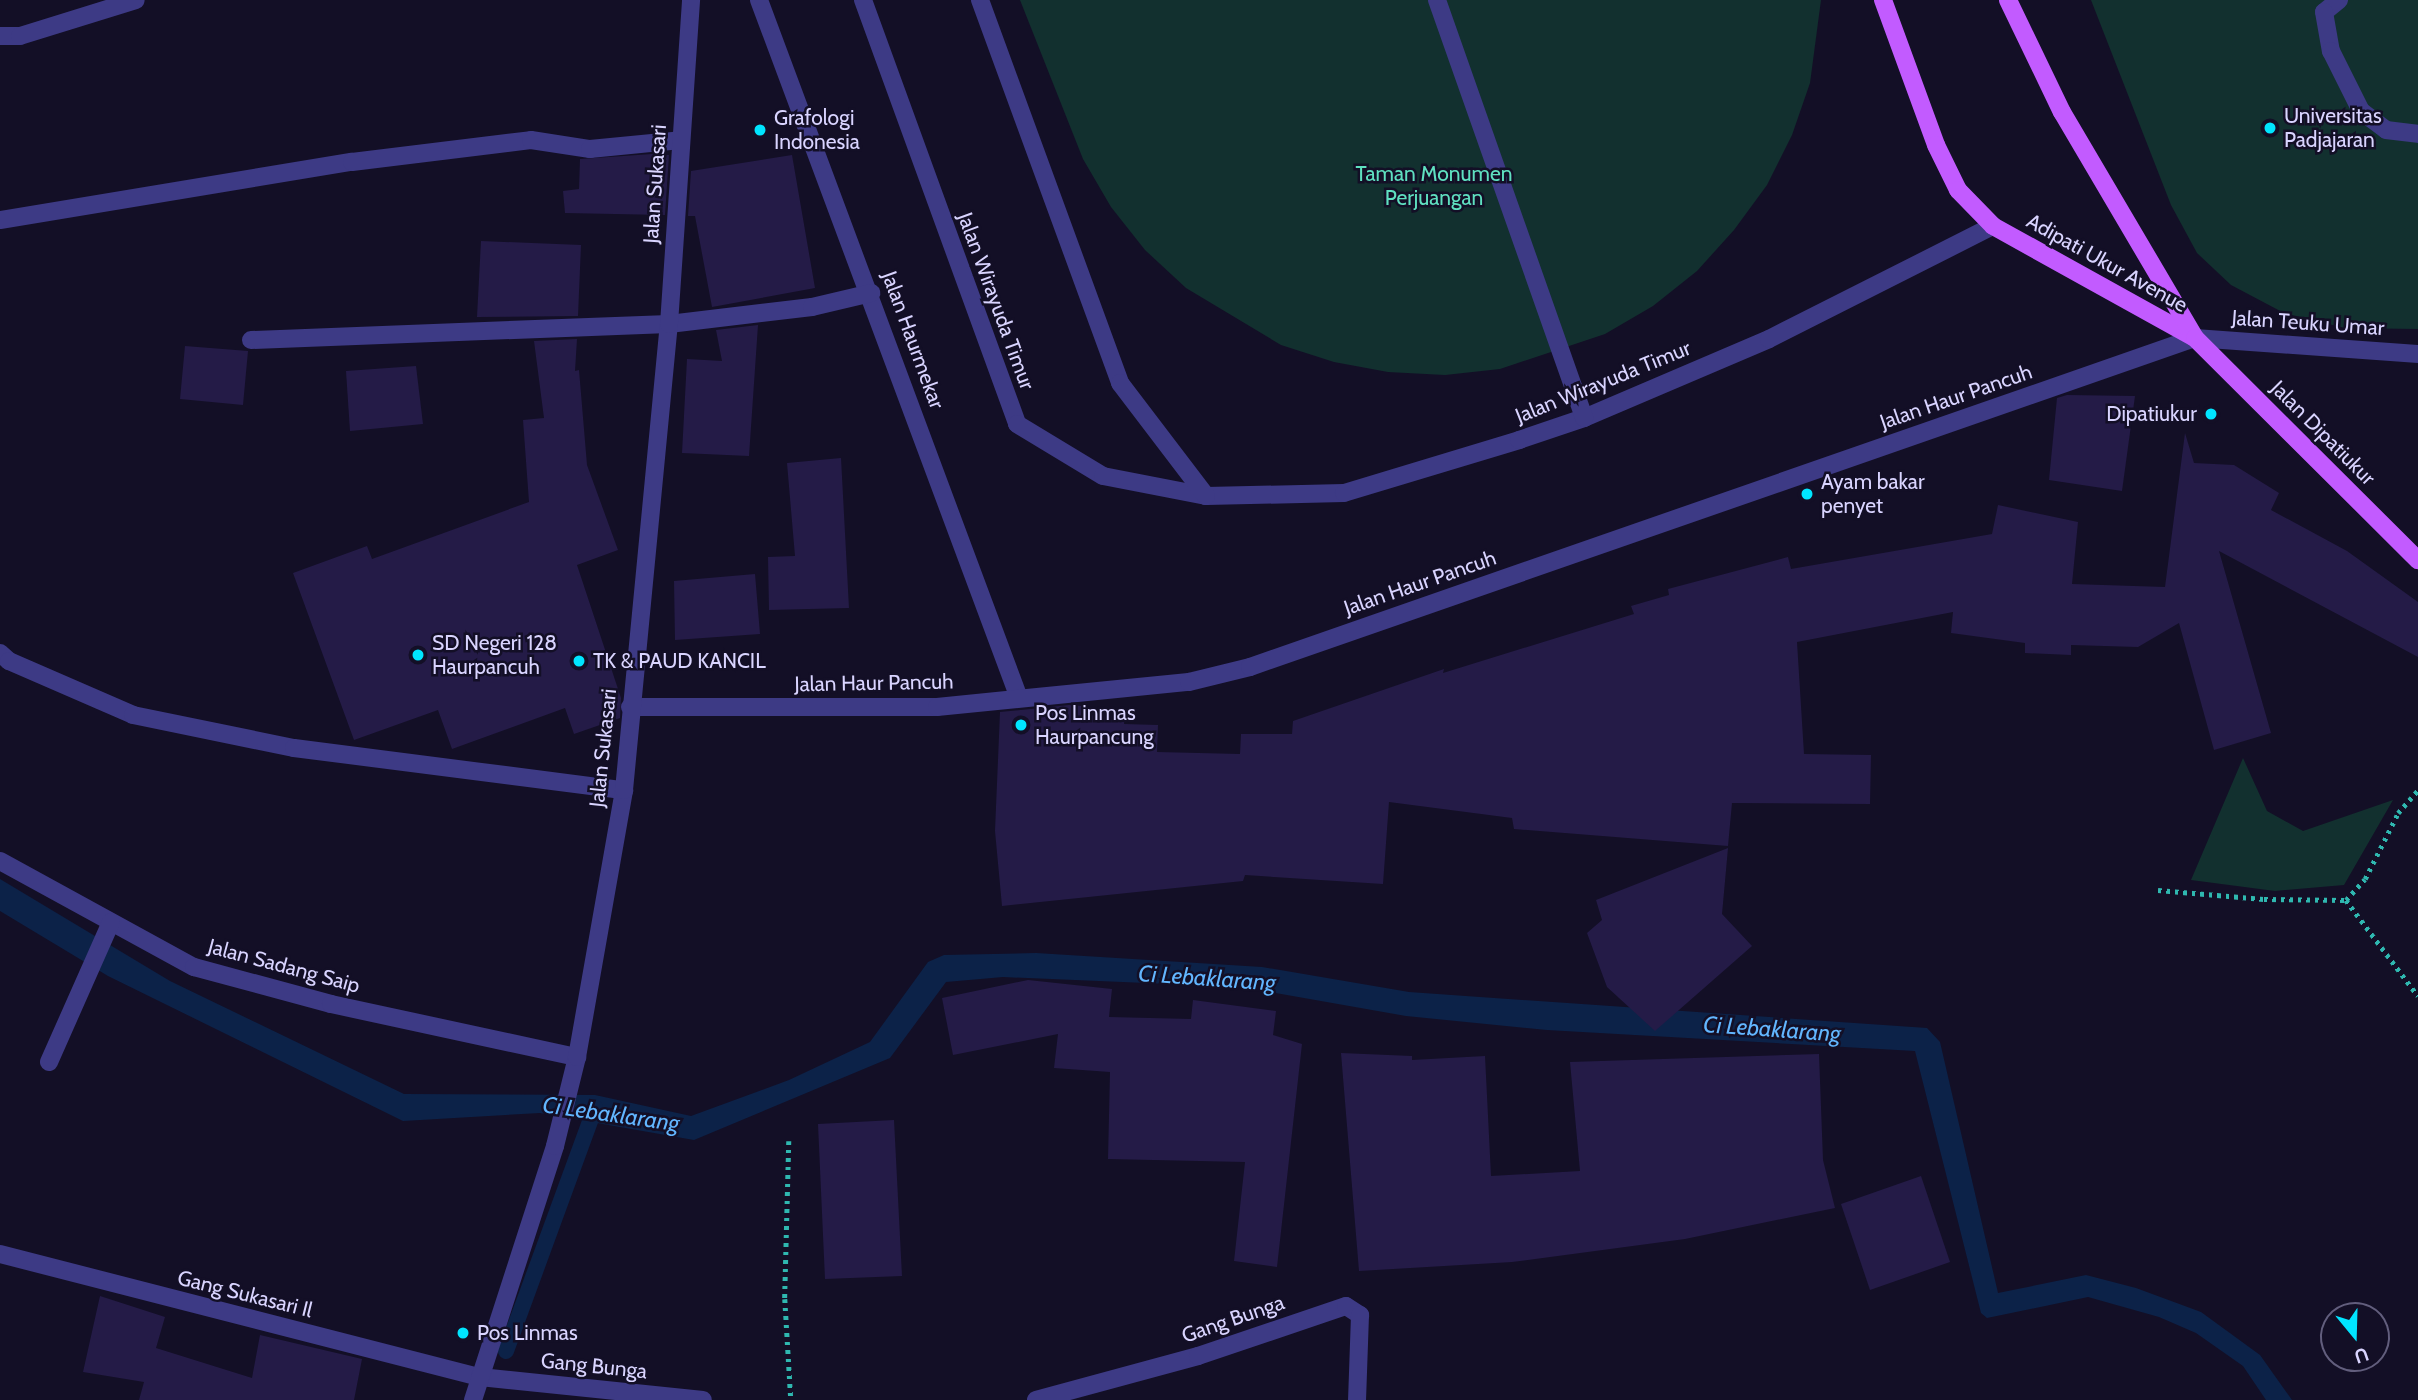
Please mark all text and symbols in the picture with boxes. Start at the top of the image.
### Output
place label: Universitas Padjajaran [2284,103,2382,153]
place label: Grafologi Indonesia [774,105,860,155]
marker: Universitas Padjajaran [2262,120,2278,136]
marker: Grafologi Indonesia [752,122,768,138]
street label: Jalan Sukasari [638,124,672,244]
park label: Taman Monumen Perjuangan [1356,161,1512,211]
street label: Adipati Ukur Avenue [2022,208,2192,318]
street label: Jalan Wirayuda Timur [952,209,1040,393]
street label: Jalan Haurmekar [876,268,950,412]
street label: Jalan Teuku Umar [2231,305,2385,341]
street label: Jalan Wirayuda Timur [1512,335,1694,429]
street label: Jalan Haur Pancuh [1877,359,2035,435]
street label: Jalan Dipatiukur [2265,375,2381,491]
place label: Dipatiukur [2106,401,2197,427]
marker: Dipatiukur [2203,406,2219,422]
place label: Ayam bakar penyet [1821,469,1925,519]
marker: Ayam bakar penyet [1799,486,1815,502]
street label: Jalan Haur Pancuh [1341,545,1499,621]
place label: SD Negeri 128 Haurpancuh [432,630,557,680]
marker: SD Negeri 128 Haurpancuh [410,647,426,663]
place label: TK & PAUD KANCIL [593,648,766,674]
marker: TK & PAUD KANCIL [571,653,587,669]
street label: Jalan Haur Pancuh [794,669,954,697]
street label: Jalan Sukasari [584,687,622,809]
place label: Pos Linmas Haurpancung [1035,700,1154,750]
marker: Pos Linmas Haurpancung [1013,717,1029,733]
street label: Jalan Sadang Saip [205,934,363,998]
water label: Ci Lebaklarang [1137,959,1277,997]
water label: Ci Lebaklarang [1702,1010,1842,1048]
water label: Ci Lebaklarang [541,1091,681,1137]
street label: Gang Sukasari Il [175,1265,315,1323]
street label: Gang Bunga [1178,1290,1288,1348]
north arrow [2320,1302,2390,1372]
place label: Pos Linmas [477,1320,578,1346]
marker: Pos Linmas [455,1325,471,1341]
text: U [2351,1342,2372,1369]
street label: Gang Bunga [540,1348,648,1384]

